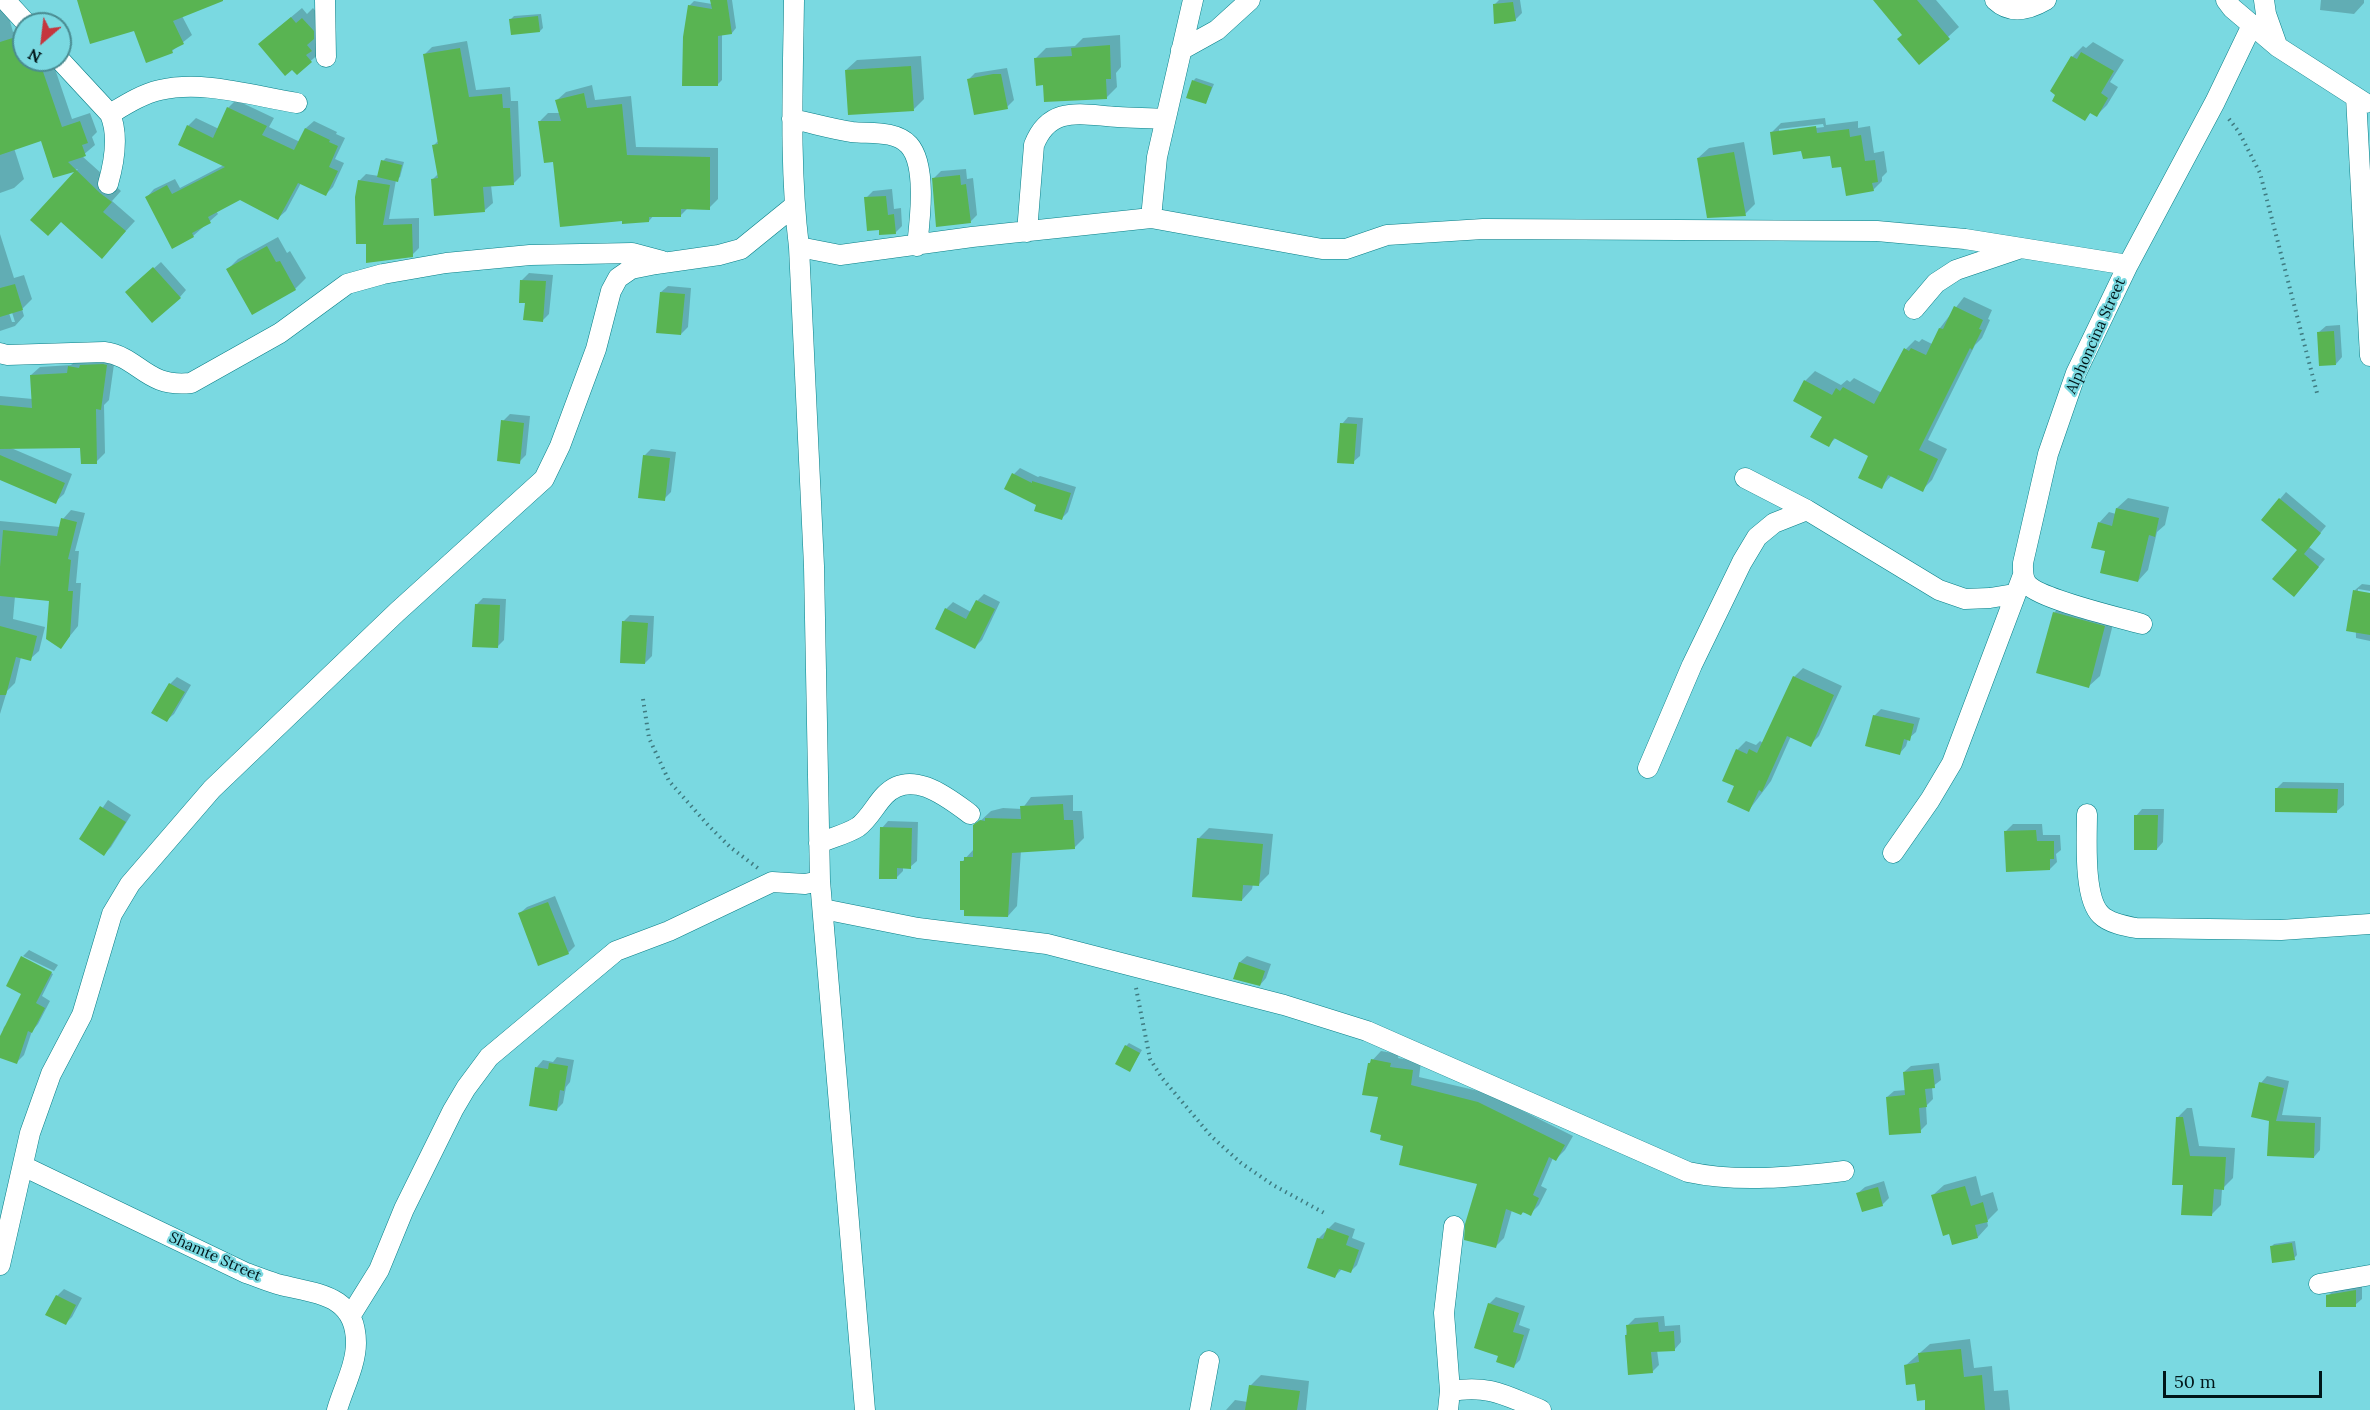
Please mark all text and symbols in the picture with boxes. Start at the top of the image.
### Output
north arrow [12,12,72,72]
text: N [24,44,45,68]
street label: Alphoncina Street [2062,275,2130,397]
street label: Shamte Street [166,1229,264,1285]
scale bar [2166,1359,2325,1397]
text: 50 m [2174,1370,2216,1393]

